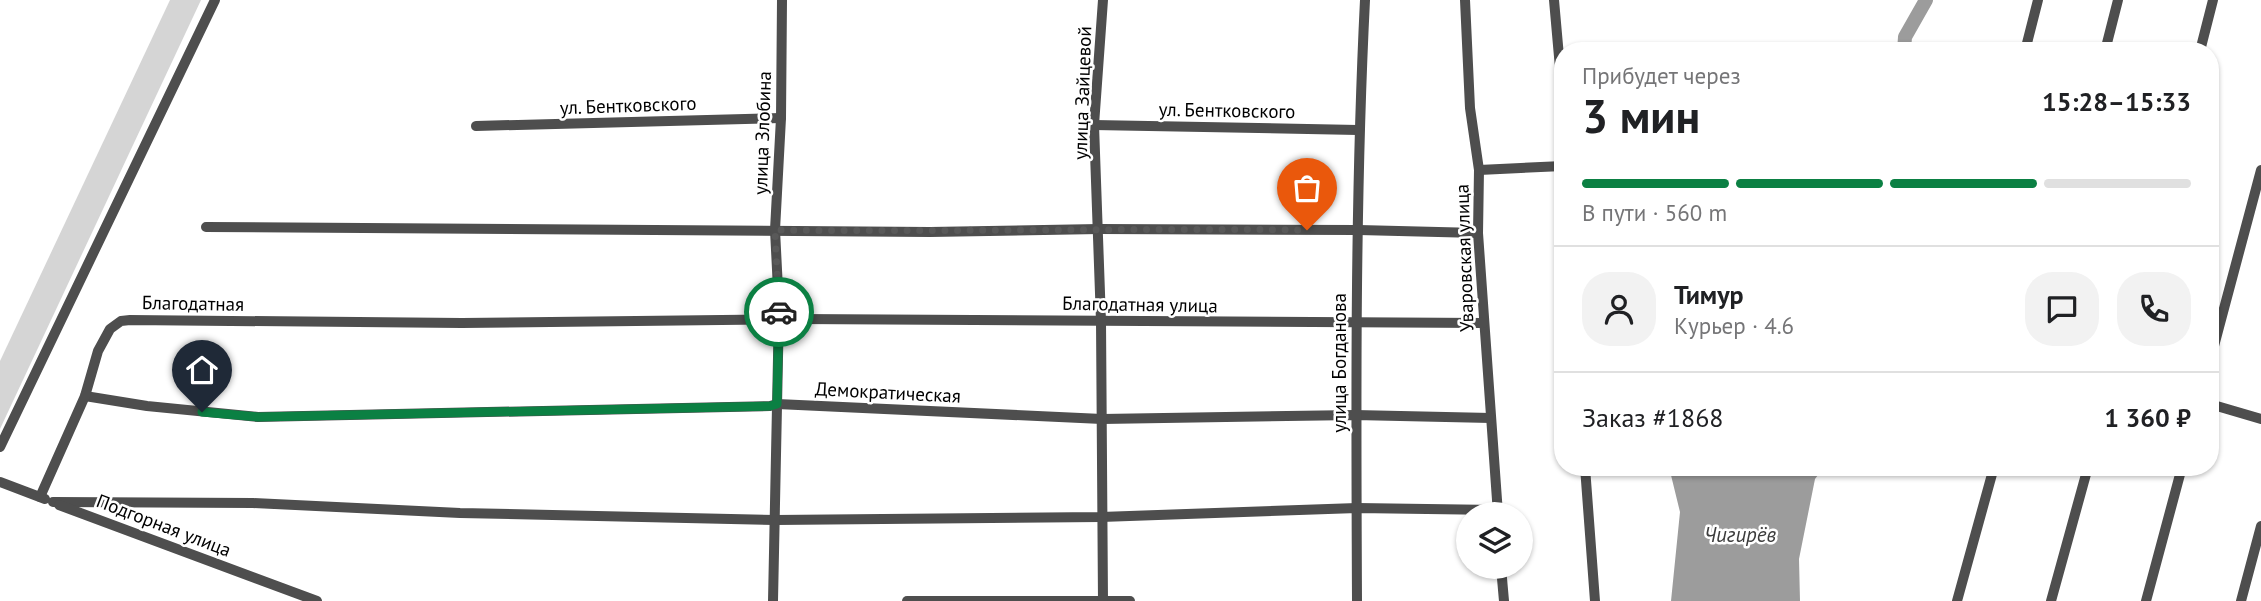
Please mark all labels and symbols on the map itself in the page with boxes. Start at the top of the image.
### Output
street label: улица Зайцевой [1068,26,1096,160]
street label: улица Злобина [748,71,776,195]
street label: ул. Бентковского [559,91,697,119]
street label: ул. Бентковского [1158,97,1296,123]
pin [1277,158,1337,230]
street label: Уваровская улица [1449,184,1479,332]
courier [744,277,814,347]
street label: Благодатная [142,290,244,316]
street label: Благодатная улица [1062,291,1218,317]
street label: улица Богданова [1327,293,1351,433]
pin [172,340,232,412]
street label: Демократическая [814,376,962,408]
street label: Подгорная улица [93,488,235,562]
water label: Чигирёв [1704,521,1777,548]

